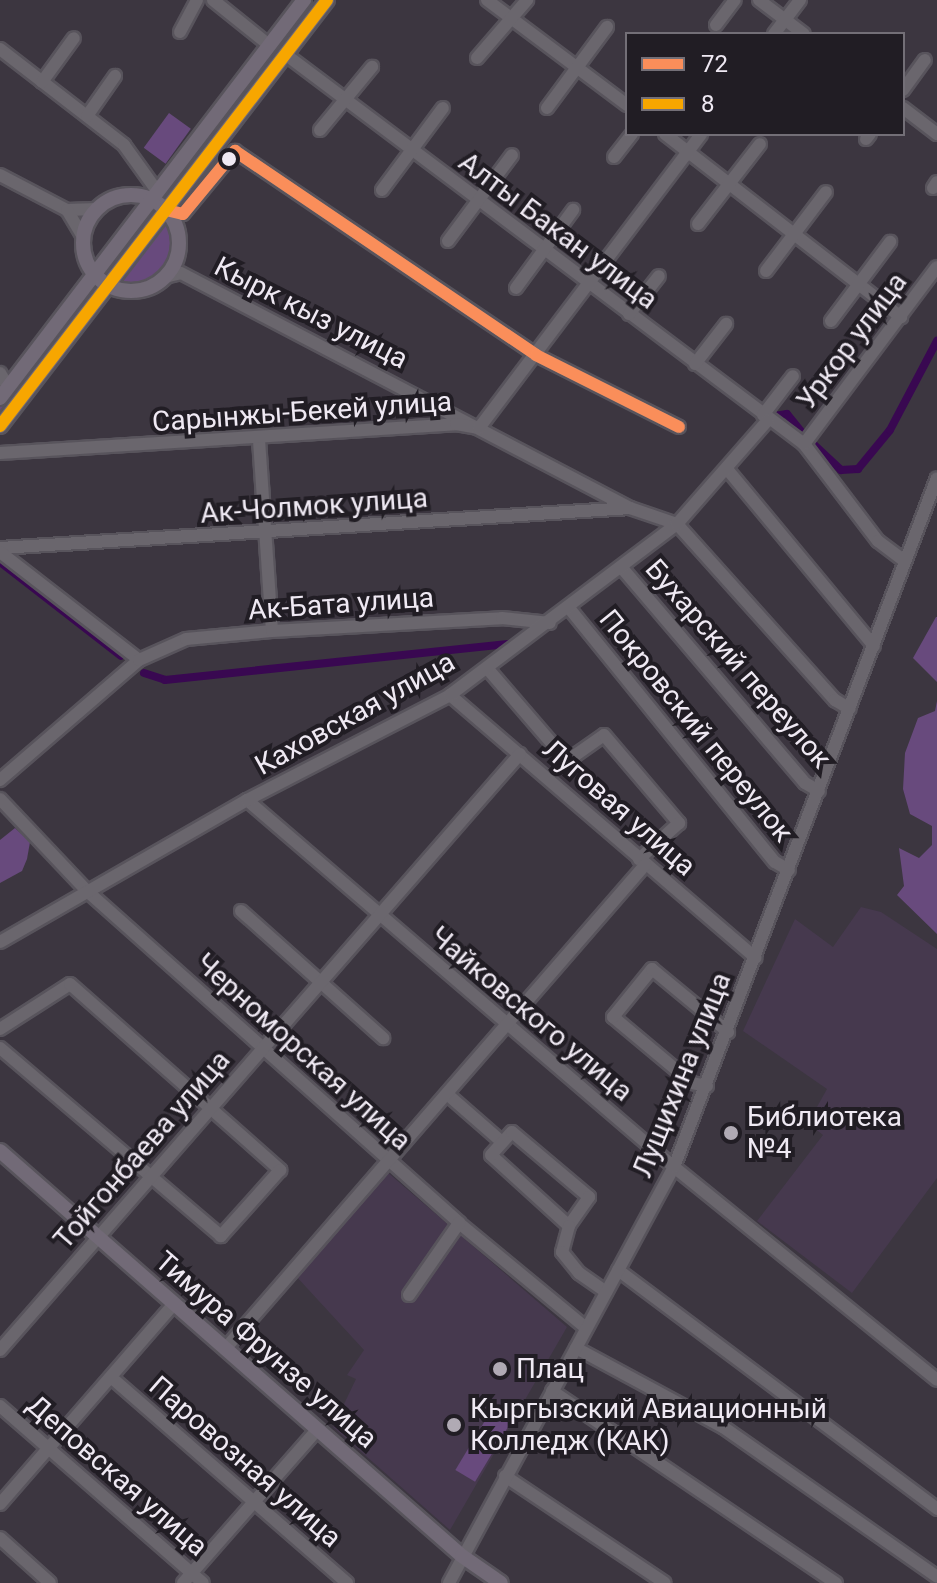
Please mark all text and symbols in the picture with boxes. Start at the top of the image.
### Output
legend [625,32,905,136]
text: 72 [701,50,728,78]
text: 8 [701,90,715,118]
street label: Алты Бакан улица [452,145,664,317]
unlabelled marker [221,151,237,167]
street label: Кырк кыз улица [209,250,413,376]
street label: Уркор улица [790,266,914,416]
street label: Сарынжы-Бекей улица [151,385,453,439]
street label: Ак-Чолмок улица [199,481,429,531]
street label: Бухарский переулок [638,553,838,775]
street label: Ак-Бата улица [247,581,435,627]
street label: Покровский переулок [592,603,800,849]
street label: Каховская улица [249,645,461,783]
street label: Луговая улица [536,733,702,883]
street label: Чайковского улица [423,919,639,1109]
street label: Черноморская улица [188,946,418,1158]
street label: Лущихина улица [626,968,738,1182]
street label: Тойгонбаева улица [47,1044,237,1256]
place label: Библиотека №4 [747,1100,902,1166]
marker: Библиотека №4 [722,1124,740,1142]
street label: Тимура Фрунзе улица [148,1245,384,1455]
place label: Плац [516,1352,584,1386]
marker: Плац [491,1360,509,1378]
street label: Паровозная улица [142,1369,348,1555]
street label: Деповская улица [20,1388,214,1564]
place label: Кыргызский Авиационный Колледж (КАК) [470,1392,827,1458]
marker: Кыргызский Авиационный Колледж (КАК) [445,1416,463,1434]

